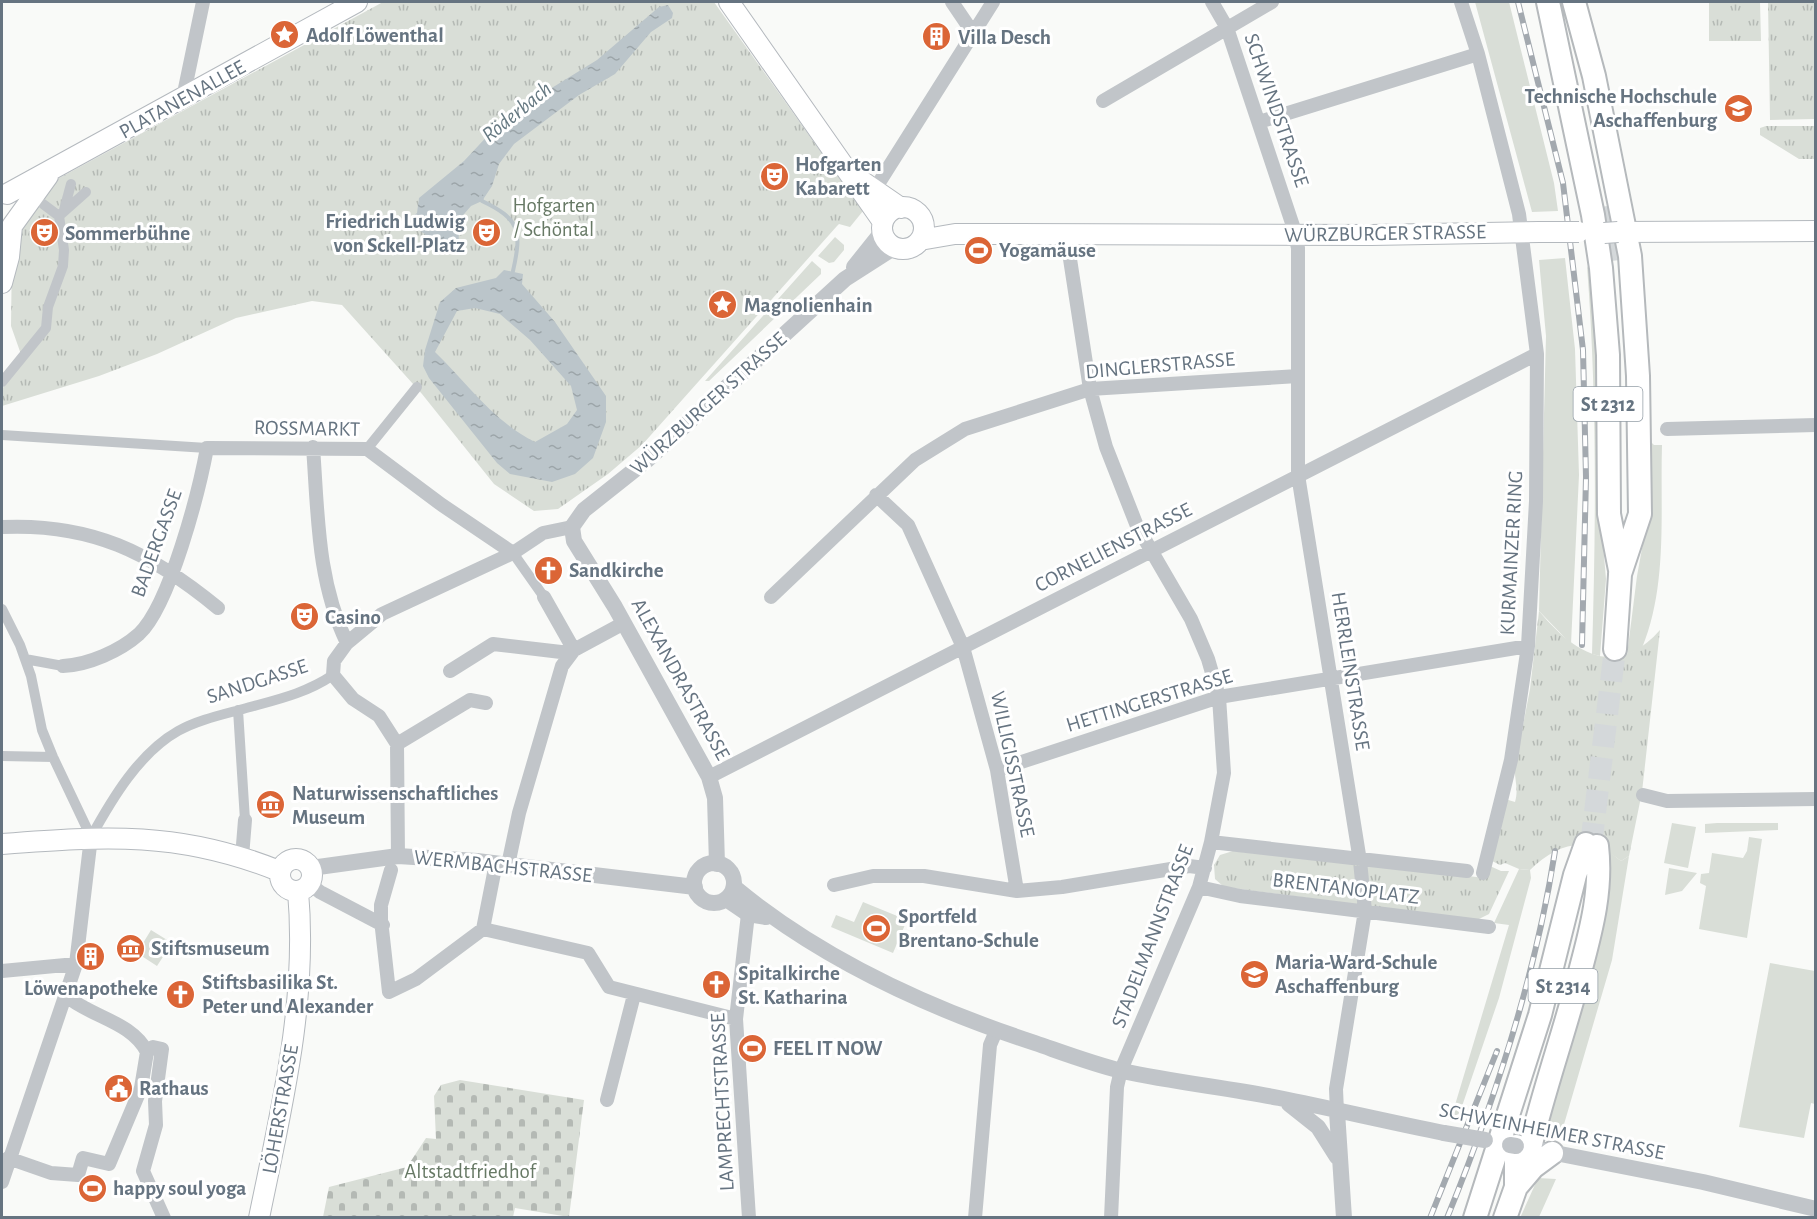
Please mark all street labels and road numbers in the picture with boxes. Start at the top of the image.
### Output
street label: SCHWINDSTRASSE [1240,31,1313,190]
street label: PLATANENALLEE [116,56,249,143]
street label: WÜRZBURGER STRASSE [1284,220,1486,246]
street label: WÜRZBURGER STRASSE [626,327,790,479]
street label: DINGLERSTRASSE [1084,349,1236,382]
road number: St 2312 [1574,387,1642,421]
street label: ROSSMARKT [254,417,360,440]
street label: KURMAINZER RING [1497,470,1526,636]
street label: BADERGASSE [127,486,186,600]
street label: CORNELIENSTRASSE [1031,499,1195,596]
street label: HERRLEINSTRASSE [1328,590,1373,752]
street label: ALEXANDRASTRASSE [628,595,734,763]
street label: SANDGASSE [204,655,310,708]
street label: HETTINGERSTRASSE [1064,665,1235,736]
street label: WILLIGISSTRASSE [987,689,1038,839]
street label: STADELMANNSTRASSE [1108,842,1197,1031]
street label: WERMBACHSTRASSE [413,847,593,886]
street label: BRENTANOPLATZ [1271,869,1421,908]
road number: St 2314 [1528,969,1598,1003]
street label: LAMPRECHTSTRASSE [707,1012,738,1192]
street label: LÖHERSTRASSE [258,1043,302,1175]
street label: SCHWEINHEIMER STRASSE [1437,1099,1666,1164]

